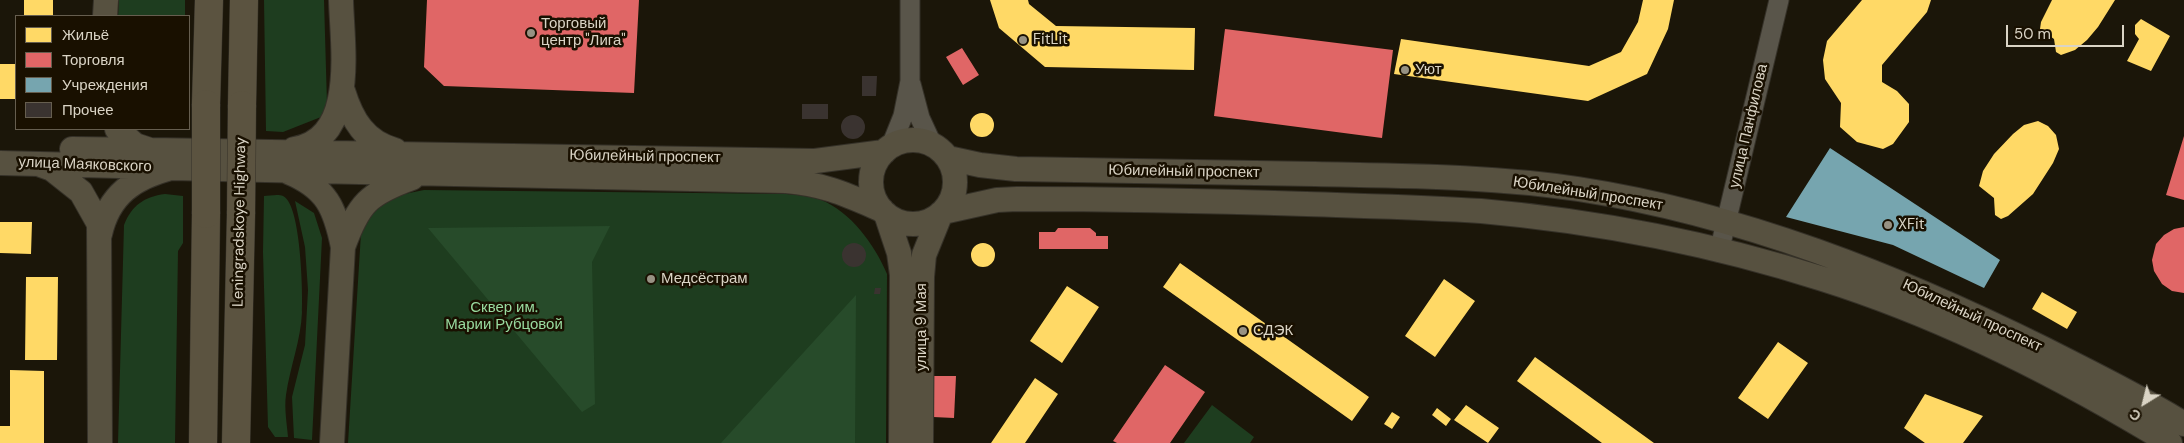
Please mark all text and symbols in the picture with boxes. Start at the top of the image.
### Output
legend [15,15,190,130]
place label: Торговый центр "Лига" [541,15,626,50]
scale bar [2009,15,2126,47]
text: 50 m [2014,24,2051,44]
text: Жильё [62,25,109,45]
marker: Торговый центр "Лига" [525,27,537,39]
place label: FitLit [1033,31,1068,49]
marker: FitLit [1017,34,1029,46]
text: Торговля [62,50,125,70]
place label: Уют [1415,61,1442,79]
street label: улица Панфилова [1726,62,1772,190]
marker: Уют [1399,64,1411,76]
text: Учреждения [62,75,148,95]
text: Прочее [62,100,114,120]
street label: Leningradskoye Highway [230,137,250,307]
street label: Юбилейный проспект [569,147,721,167]
street label: улица Маяковского [18,154,152,176]
street label: Юбилейный проспект [1108,162,1260,182]
street label: Юбилейный проспект [1512,173,1664,215]
place label: XFit [1898,216,1925,234]
marker: XFit [1882,219,1894,231]
place label: Медсёстрам [661,270,748,288]
marker: Медсёстрам [645,273,657,285]
street label: Юбилейный проспект [1900,276,2044,356]
street label: улица 9 Мая [913,283,931,371]
park label: Сквер им. Марии Рубцовой [445,299,563,334]
place label: СДЭК [1253,322,1293,340]
marker: СДЭК [1237,325,1249,337]
north arrow [2119,378,2169,428]
text: С [2126,405,2145,425]

